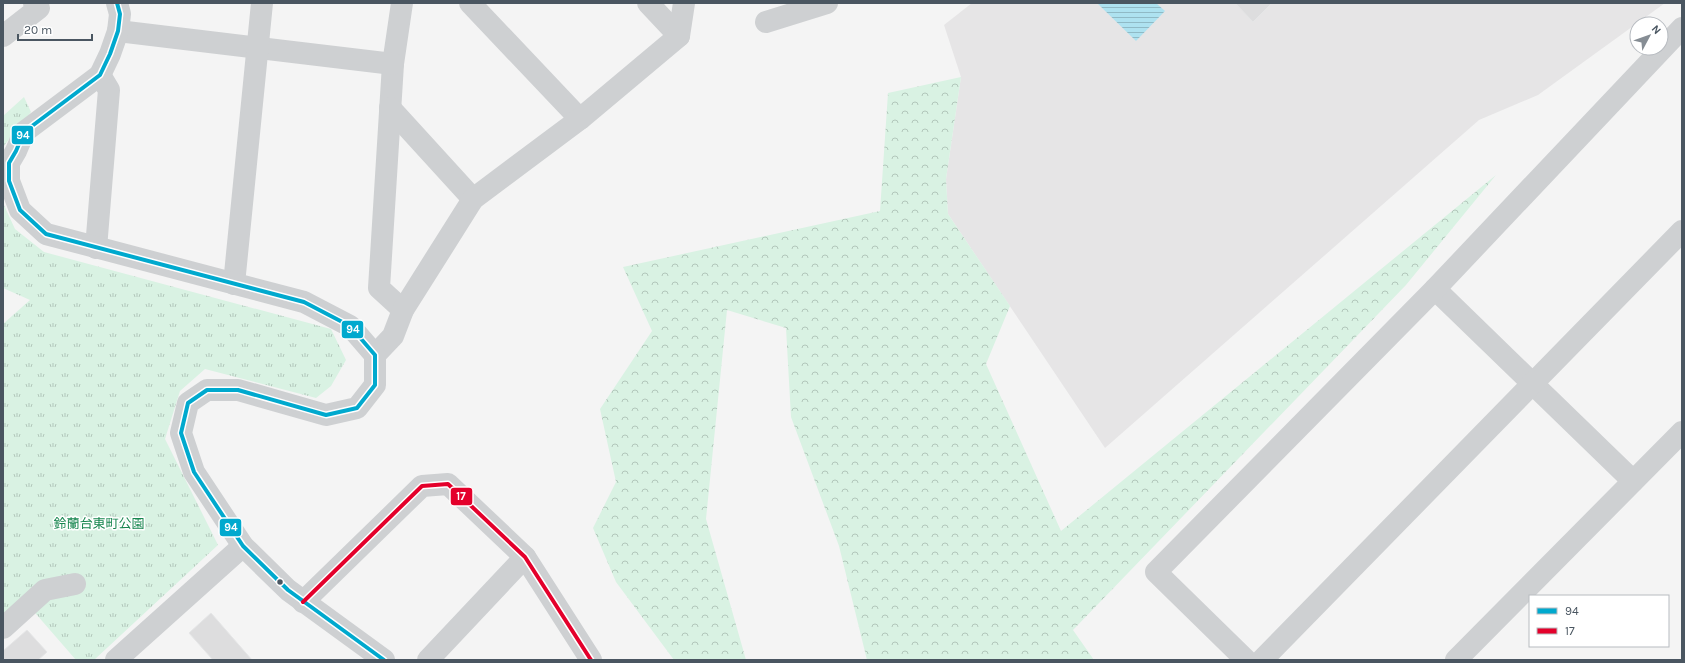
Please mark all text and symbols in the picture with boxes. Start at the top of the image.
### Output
scale bar [18,16,92,42]
north arrow [1629,16,1669,56]
text: 20 m [24,23,52,37]
text: N [1649,23,1664,37]
line badge: 94 [11,125,34,145]
text: 94 [16,129,30,142]
line badge: 94 [341,320,364,339]
text: 94 [346,323,360,336]
line badge: 17 [450,487,473,506]
text: 17 [456,490,466,503]
park label: 鈴蘭台東町公園 [53,516,145,531]
line badge: 94 [219,518,242,537]
text: 94 [224,521,238,534]
unlabelled marker [275,577,285,587]
legend [1529,595,1669,647]
text: 94 [1565,604,1579,618]
text: 17 [1565,624,1575,638]

